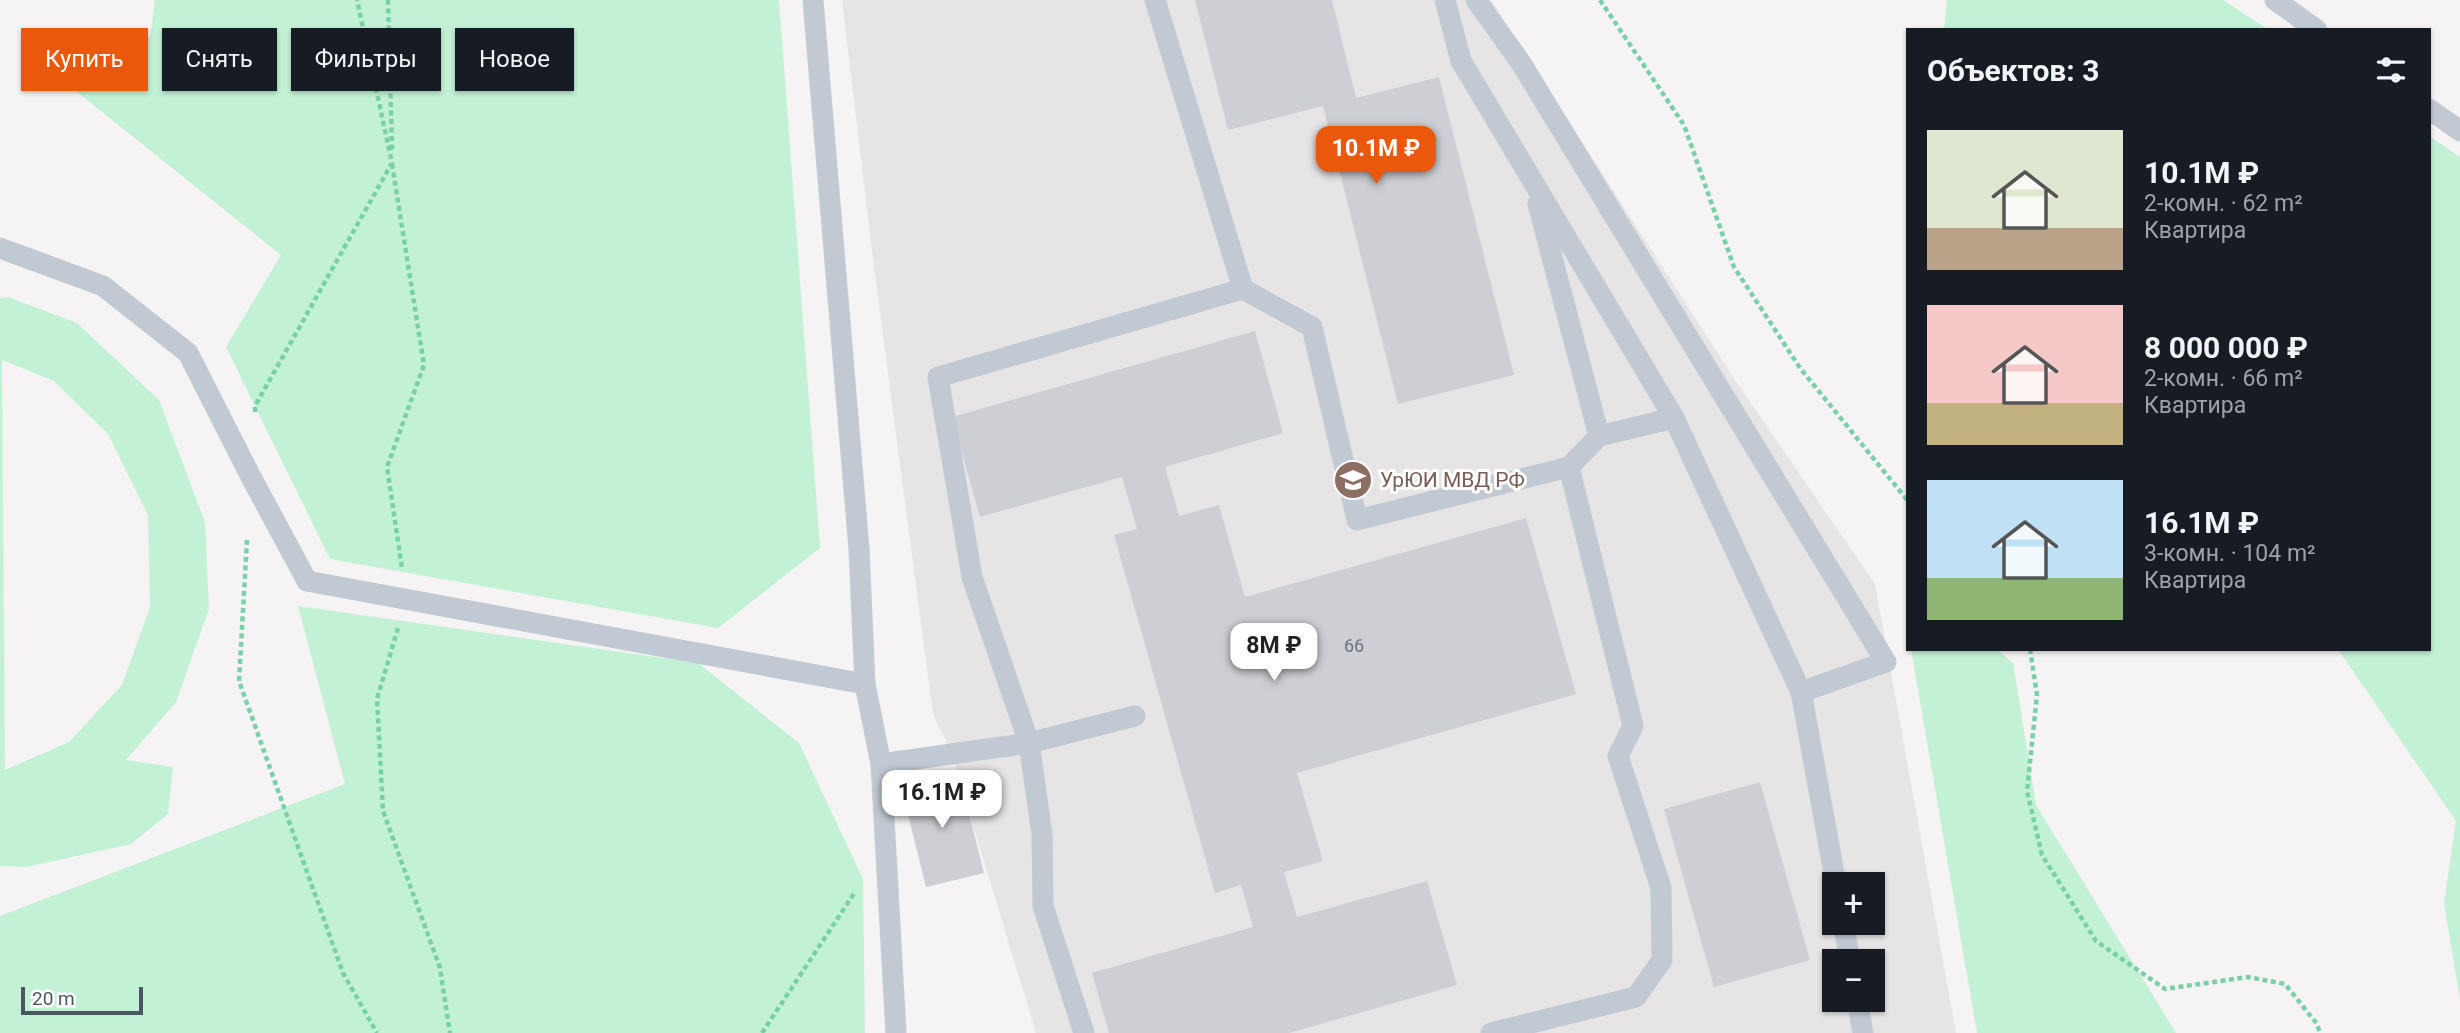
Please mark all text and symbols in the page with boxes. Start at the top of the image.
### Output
chip: Купить [21,28,148,91]
chip: Снять [162,28,277,91]
chip: Фильтры [291,28,441,91]
chip: Новое [455,28,574,91]
icon: filters [2372,51,2410,89]
text: Объектов: 3 [1927,53,2099,88]
pin: 10.1M ₽ [1311,127,1441,186]
text: 10.1M ₽ [1332,135,1420,162]
text: 10.1M ₽ [2144,155,2259,190]
icon: home [1983,158,2067,242]
text: 2-комн. · 62 m² [2144,190,2303,217]
text: Квартира [2144,217,2246,244]
text: 8 000 000 ₽ [2144,330,2308,365]
icon: home [1983,333,2067,417]
text: 2-комн. · 66 m² [2144,365,2303,392]
text: Квартира [2144,392,2246,419]
school or university icon: УрЮИ МВД РФ [1332,459,1374,501]
place label: УрЮИ МВД РФ [1380,468,1525,492]
text: 16.1M ₽ [2144,505,2259,540]
icon: home [1983,508,2067,592]
text: 3-комн. · 104 m² [2144,540,2316,567]
text: Квартира [2144,567,2246,594]
pin: 8M ₽ [1233,624,1315,683]
text: 8M ₽ [1246,632,1302,659]
house number: 66 [1344,635,1364,656]
pin: 16.1M ₽ [877,770,1007,830]
text: 16.1M ₽ [898,779,986,806]
map controls [1822,872,1885,1012]
button: + [1822,872,1885,935]
button: − [1822,949,1885,1012]
scale bar [21,984,144,1016]
text: 20 m [32,987,75,1010]

